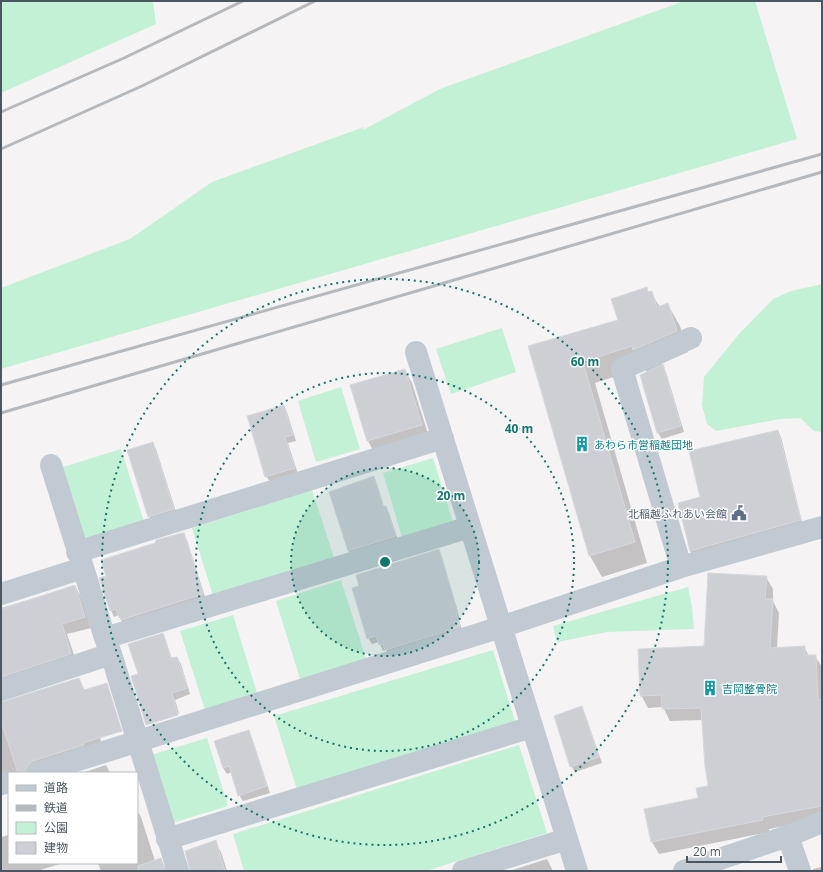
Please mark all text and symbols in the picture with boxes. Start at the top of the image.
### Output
text: 60 m [571,353,599,370]
text: 40 m [505,420,533,437]
building icon: あわら市営稲越団地 [573,435,591,453]
place label: あわら市営稲越団地 [594,437,693,452]
text: 20 m [437,487,465,504]
public building icon: 北稲越ふれあい会館 [730,504,748,522]
place label: 北稲越ふれあい会館 [628,506,727,521]
centre of rings [378,555,392,569]
building icon: 吉岡整骨院 [701,679,719,697]
place label: 吉岡整骨院 [722,681,777,696]
legend [8,772,138,864]
text: 道路 [44,779,68,796]
text: 鉄道 [44,799,68,816]
text: 公園 [44,819,68,836]
scale bar [687,838,781,864]
text: 建物 [44,839,68,856]
text: 20 m [693,843,721,860]

